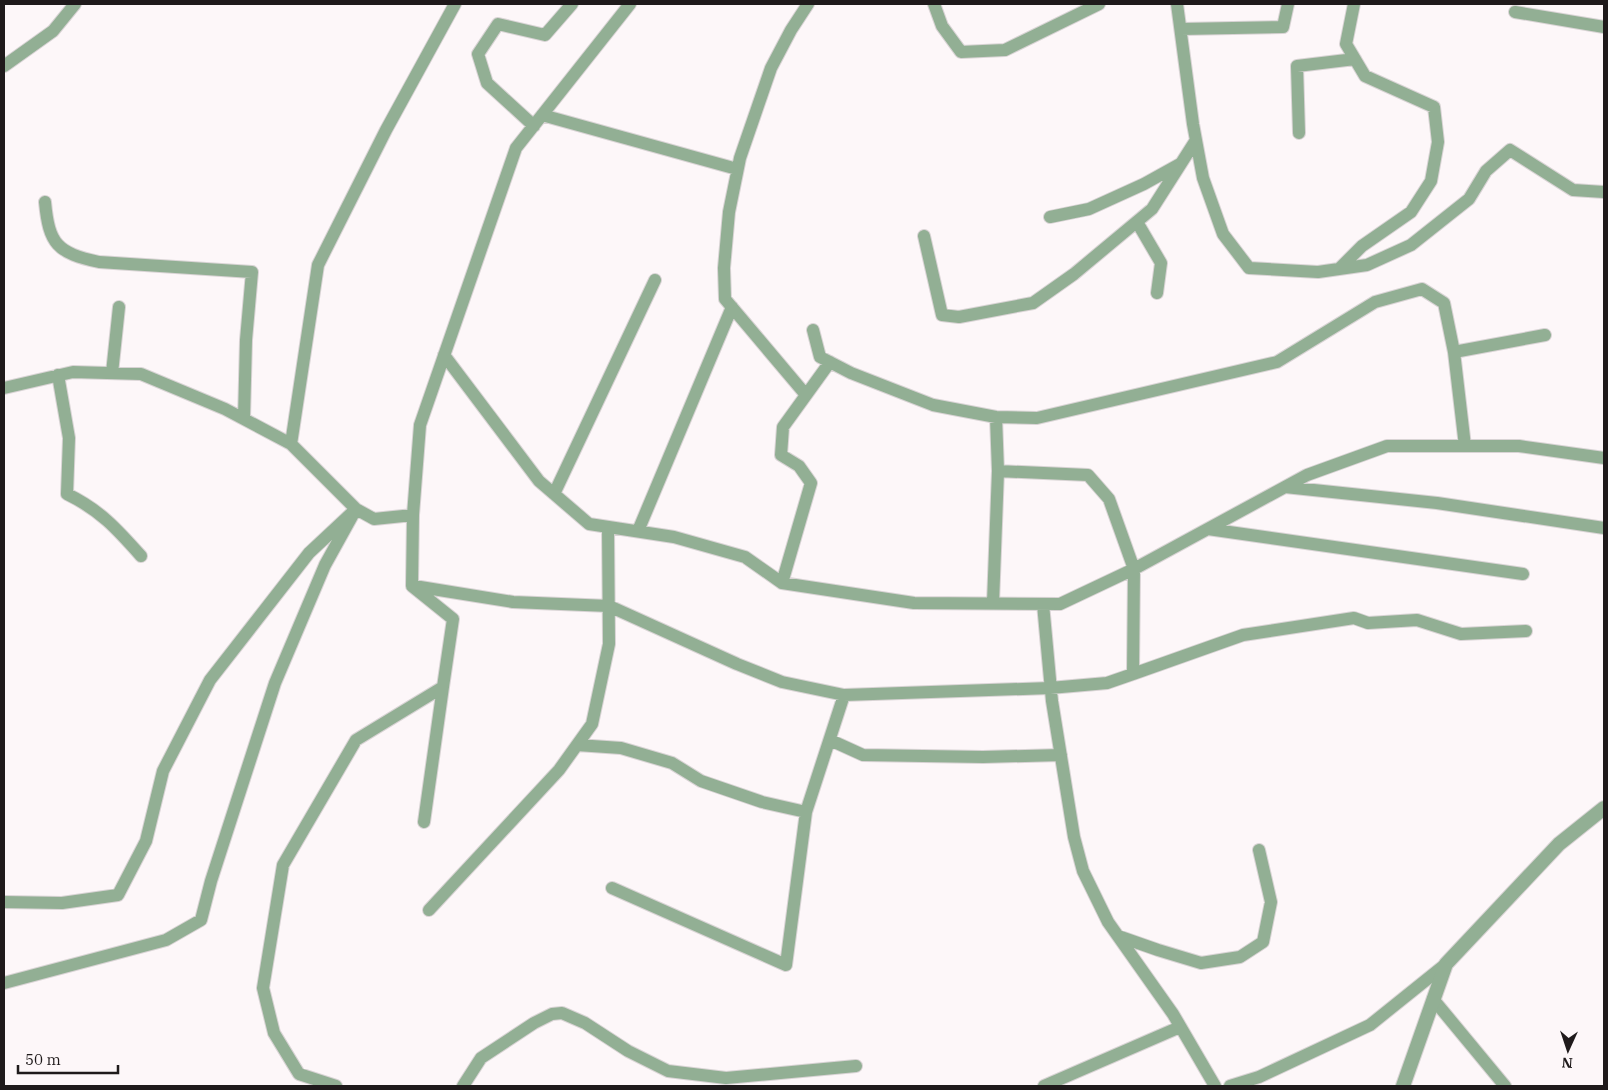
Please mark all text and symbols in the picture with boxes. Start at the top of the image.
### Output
north arrow [1543,1025,1593,1075]
scale bar [18,1042,118,1074]
text: 50 m [25,1050,61,1069]
text: N [1561,1054,1573,1072]

